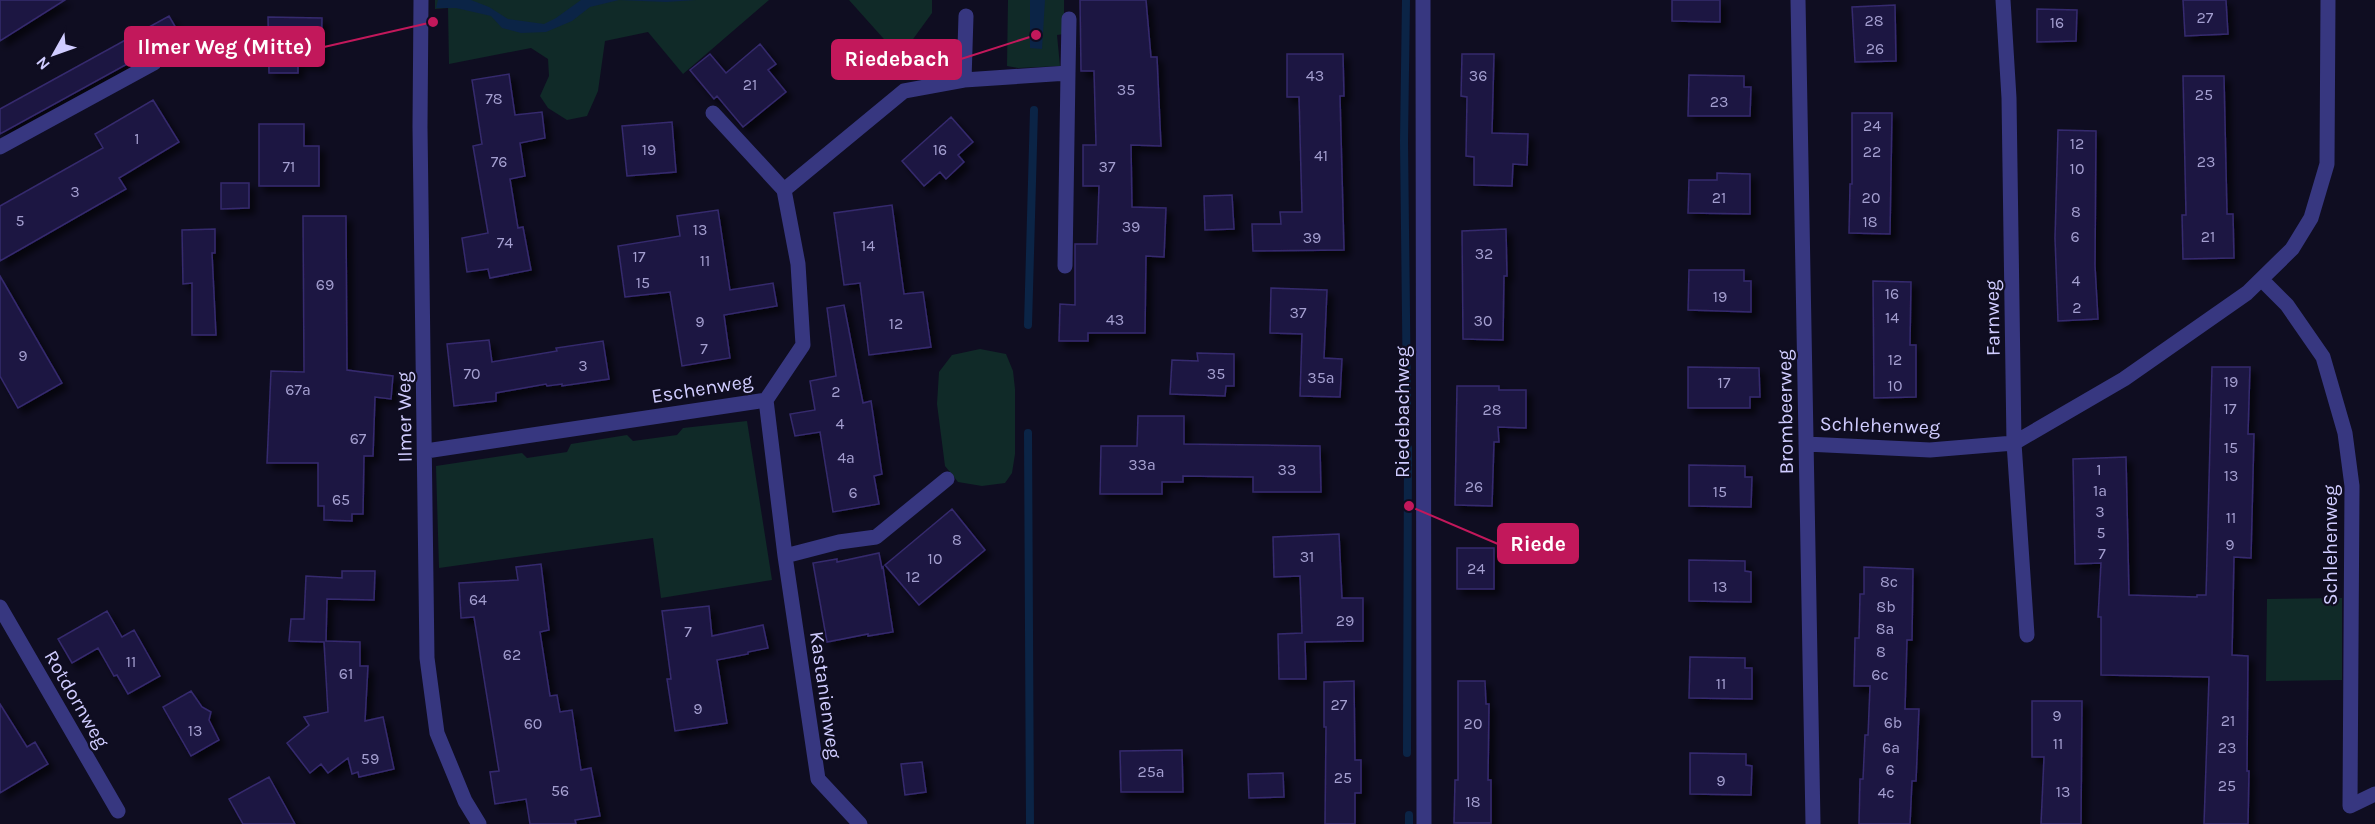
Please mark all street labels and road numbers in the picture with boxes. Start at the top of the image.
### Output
street label: Farnweg [1980,280,2005,356]
street label: Riedebachweg [1391,346,1414,478]
street label: Brombeerweg [1773,349,1798,475]
street label: Eschenweg [650,369,755,408]
street label: Ilmer Weg [392,371,417,463]
street label: Schlehenweg [1819,412,1941,439]
street label: Schlehenweg [2319,485,2342,605]
street label: Kastanienweg [805,630,846,760]
street label: Rotdornweg [39,646,114,752]

